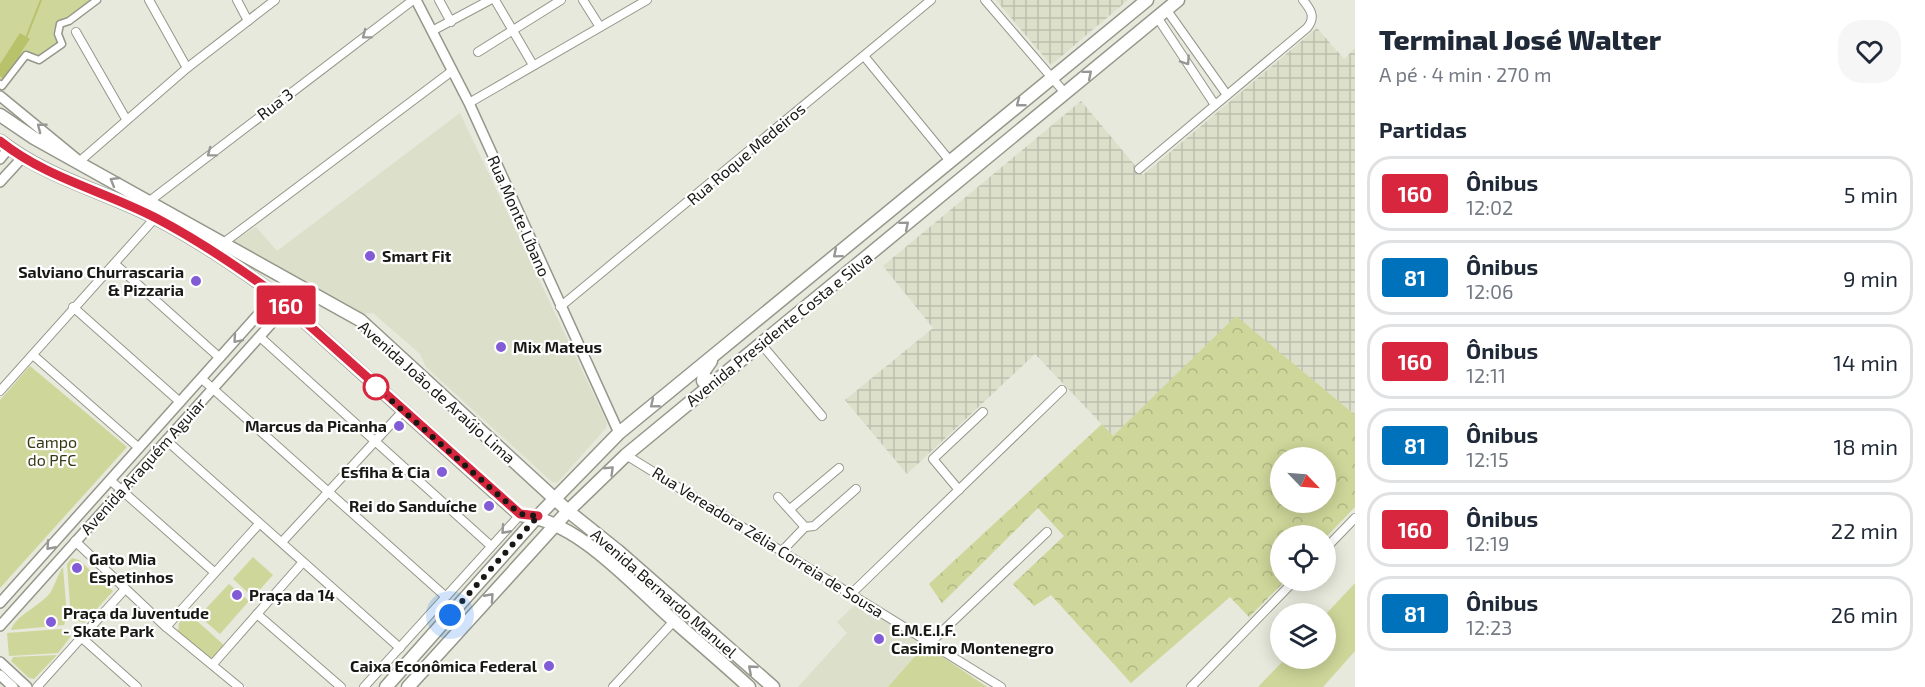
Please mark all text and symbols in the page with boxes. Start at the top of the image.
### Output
button: heart [1838,20,1901,83]
text: Terminal José Walter [1379,22,1661,56]
one-way arrow [362,28,373,39]
one-way arrow [1179,54,1190,65]
text: A pé · 4 min · 270 m [1379,62,1551,86]
one-way arrow [1081,71,1092,82]
street label: Rua 3 [253,84,296,123]
one-way arrow [1016,96,1027,107]
street label: Rua Roque Medeiros [683,99,809,209]
text: Partidas [1379,116,1467,142]
one-way arrow [37,124,48,135]
one-way arrow [206,146,217,157]
street label: Rua Monte Líbano [484,152,555,279]
text: Ônibus [1466,169,1538,195]
one-way arrow [110,177,120,188]
text: 160 [1398,181,1432,206]
text: 5 min [1844,181,1898,207]
text: 12:02 [1466,195,1513,219]
one-way arrow [898,222,909,233]
place label: Smart Fit [382,246,452,265]
one-way arrow [833,246,844,257]
street label: Avenida Presidente Costa e Silva [682,247,876,410]
marker: Smart Fit [363,249,377,263]
text: Ônibus [1466,253,1538,279]
place label: Salviano Churrascaria & Pizzaria [18,262,184,299]
text: 81 [1404,265,1426,290]
text: 9 min [1843,265,1898,291]
marker: Salviano Churrascaria & Pizzaria [189,274,203,288]
text: 12:06 [1466,279,1513,303]
line badge: 160 [252,286,320,324]
text: 160 [269,293,303,318]
street label: Avenida João de Araújo Lima [355,316,519,468]
one-way arrow [233,332,244,343]
place label: Mix Mateus [513,337,602,356]
text: Ônibus [1466,337,1538,363]
marker: Mix Mateus [494,340,508,354]
text: 160 [1398,349,1432,374]
text: 14 min [1833,349,1898,375]
text: 12:11 [1466,363,1506,387]
unlabelled marker [363,374,389,400]
street label: Avenida Araquém Aguiar [76,393,209,538]
one-way arrow [650,397,661,408]
place label: Marcus da Picanha [245,416,387,435]
marker: Marcus da Picanha [392,419,406,433]
text: Ônibus [1466,421,1538,447]
park label: Campo do PFC [27,432,77,469]
text: 81 [1404,433,1426,458]
text: 18 min [1833,433,1898,459]
north arrow [1270,447,1336,513]
map controls [1270,447,1336,669]
text: 12:15 [1466,447,1509,471]
place label: Esfiha & Cia [341,462,430,481]
street label: Rua Vereadora Zélia Correia de Sousa [649,462,887,621]
marker: Esfiha & Cia [435,465,449,479]
one-way arrow [602,467,613,478]
place label: Rei do Sanduíche [349,496,477,515]
marker: Rei do Sanduíche [482,499,496,513]
text: Ônibus [1466,505,1538,531]
text: 160 [1398,517,1432,542]
text: 22 min [1831,517,1898,543]
one-way arrow [501,524,512,534]
street label: Avenida Bernardo Manuel [588,524,741,661]
button: locate [1270,525,1336,591]
text: 12:19 [1466,531,1509,555]
one-way arrow [46,539,57,550]
place label: Gato Mia Espetinhos [89,549,174,586]
marker: Gato Mia Espetinhos [70,561,84,575]
place label: Praça da 14 [249,585,335,606]
marker: Praça da 14 [230,588,244,602]
text: Ônibus [1466,589,1538,615]
one-way arrow [483,593,494,604]
your location [435,600,465,630]
text: 81 [1404,601,1426,626]
text: 26 min [1831,601,1898,627]
place label: Praça da Juventude - Skate Park [63,603,209,640]
button: layers [1270,603,1336,669]
marker: Praça da Juventude - Skate Park [44,615,58,629]
text: 12:23 [1466,615,1512,639]
place label: E.M.E.I.F. Casimiro Montenegro [891,620,1054,657]
marker: E.M.E.I.F. Casimiro Montenegro [872,632,886,646]
place label: Caixa Econômica Federal [350,656,538,675]
marker: Caixa Econômica Federal [542,659,556,673]
one-way arrow [748,665,759,676]

